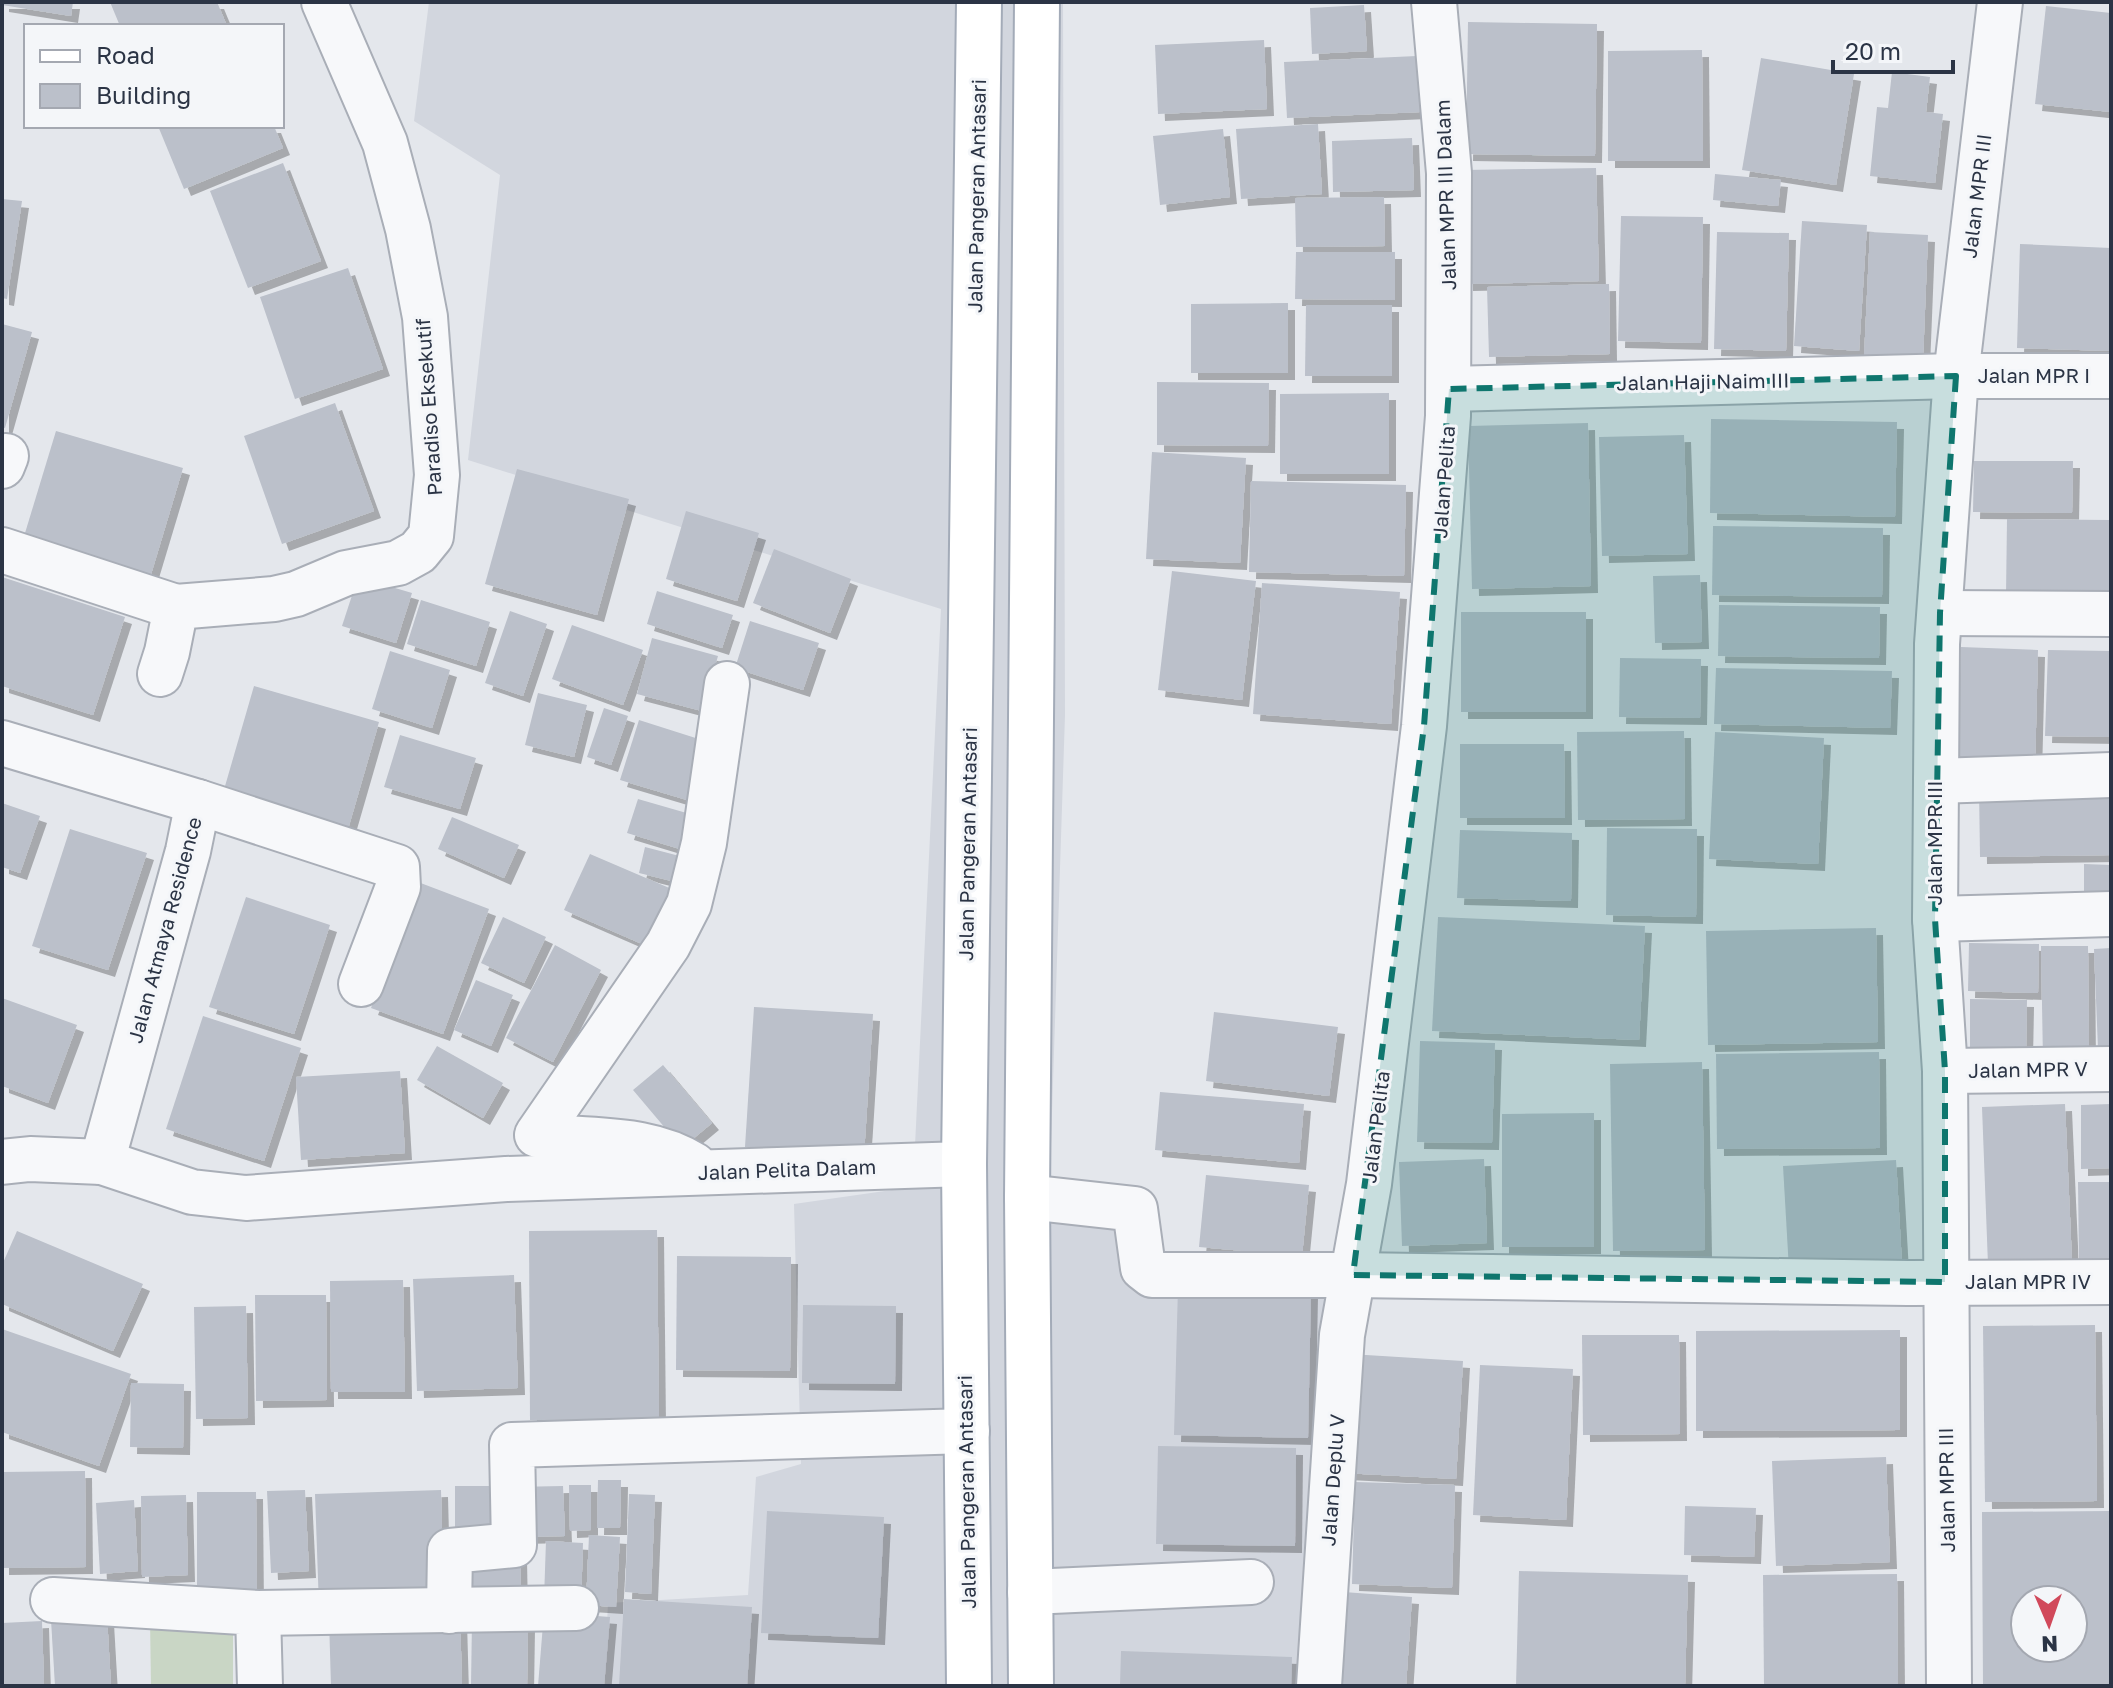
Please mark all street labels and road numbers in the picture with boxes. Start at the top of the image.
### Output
street label: Jalan Pangeran Antasari [962,79,990,313]
street label: Jalan MPR III Dalam [1430,99,1460,291]
street label: Jalan MPR III [1956,132,1996,259]
street label: Paradiso Eksekutif [410,317,446,497]
street label: Jalan MPR I [1978,363,2090,387]
street label: Jalan Haji Naim III [1616,367,1790,395]
street label: Jalan Pelita [1427,425,1459,539]
street label: Jalan Pangeran Antasari [953,727,981,961]
street label: Jalan MPR III [1922,780,1946,906]
street label: Jalan Atmaya Residence [122,814,206,1045]
street label: Jalan MPR V [1968,1056,2088,1082]
street label: Jalan Pelita [1356,1069,1394,1184]
street label: Jalan Pelita Dalam [697,1154,877,1184]
street label: Jalan MPR IV [1965,1269,2091,1293]
street label: Jalan Pangeran Antasari [952,1375,980,1609]
street label: Jalan Deplu V [1315,1413,1349,1547]
street label: Jalan MPR III [1933,1427,1959,1553]

